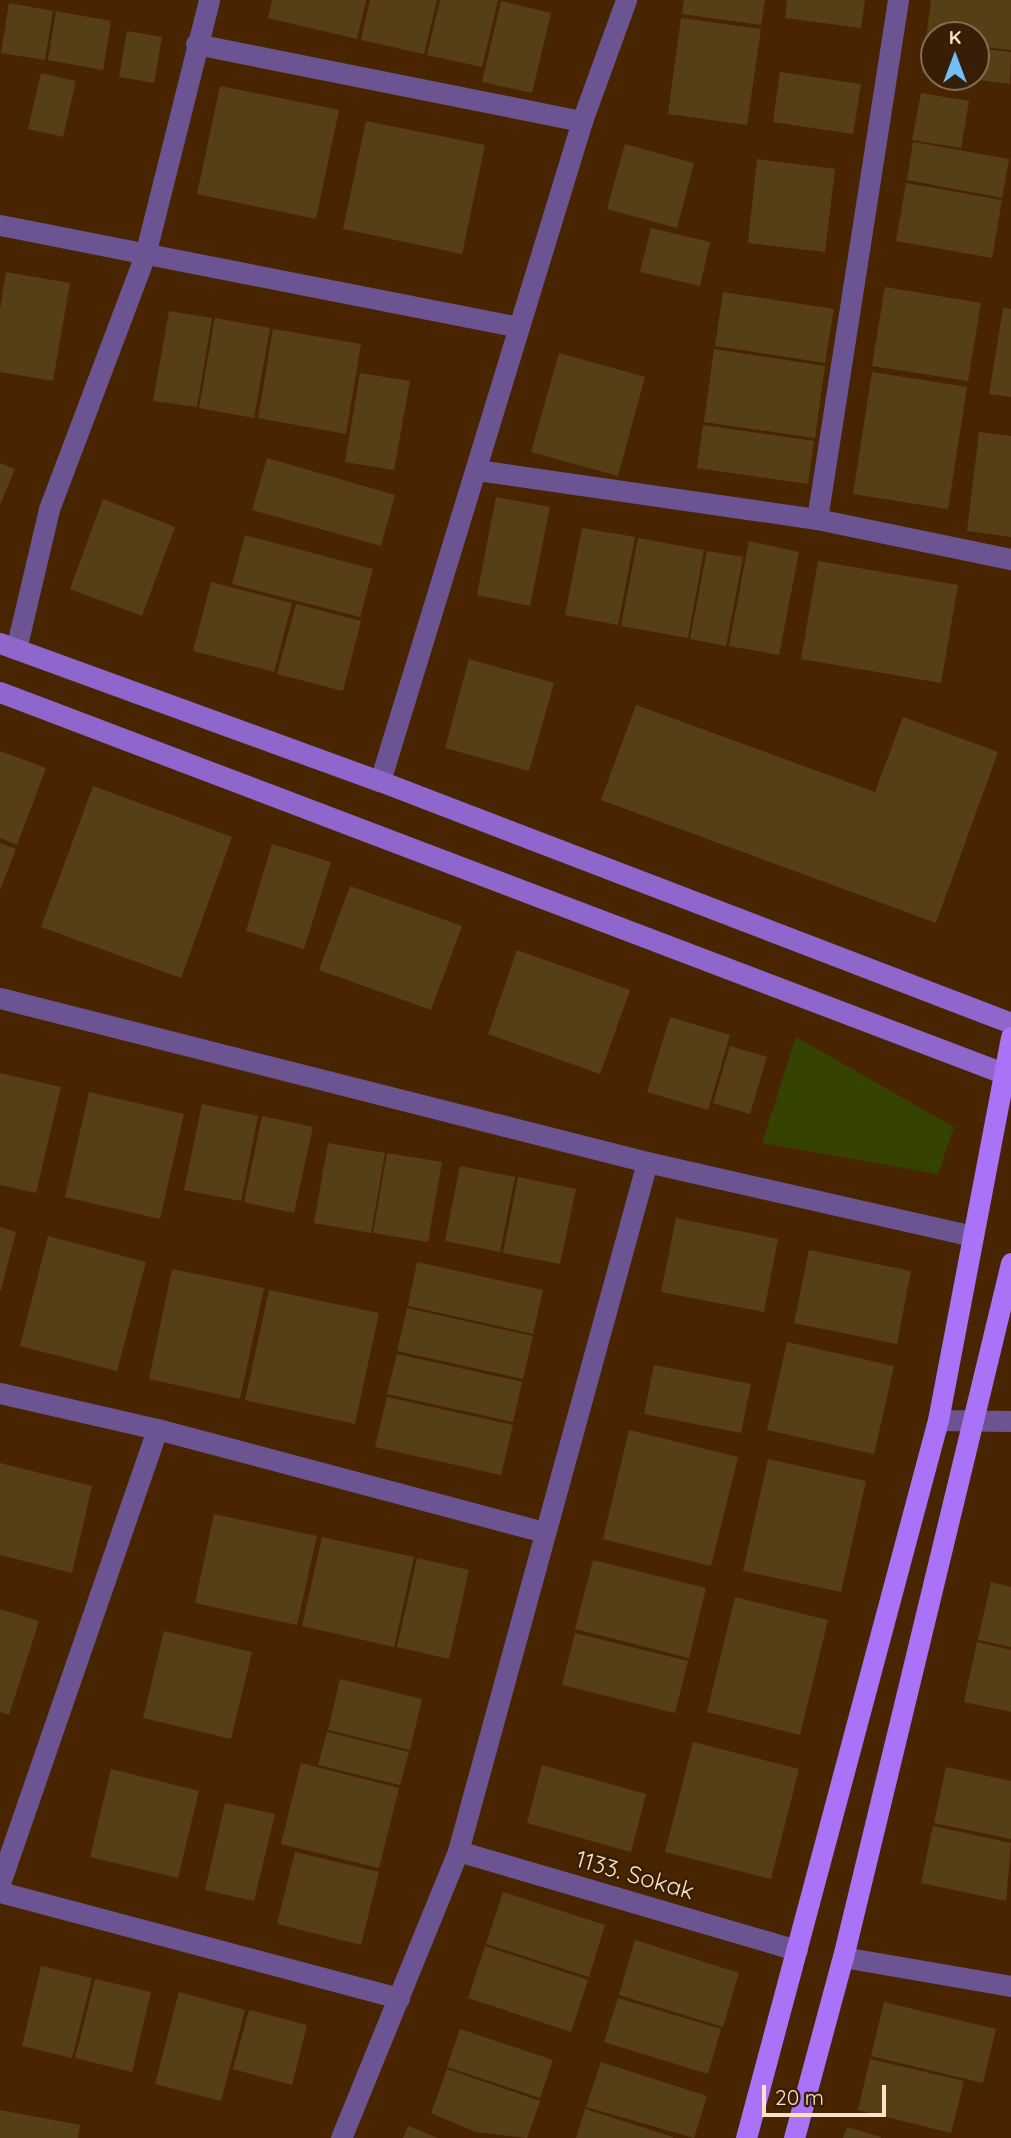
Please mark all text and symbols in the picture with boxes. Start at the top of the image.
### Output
north arrow [920,21,990,91]
text: K [949,25,961,49]
street label: 1133. Sokak [572,1844,698,1906]
scale bar [766,2072,890,2116]
text: 20 m [775,2084,824,2110]

